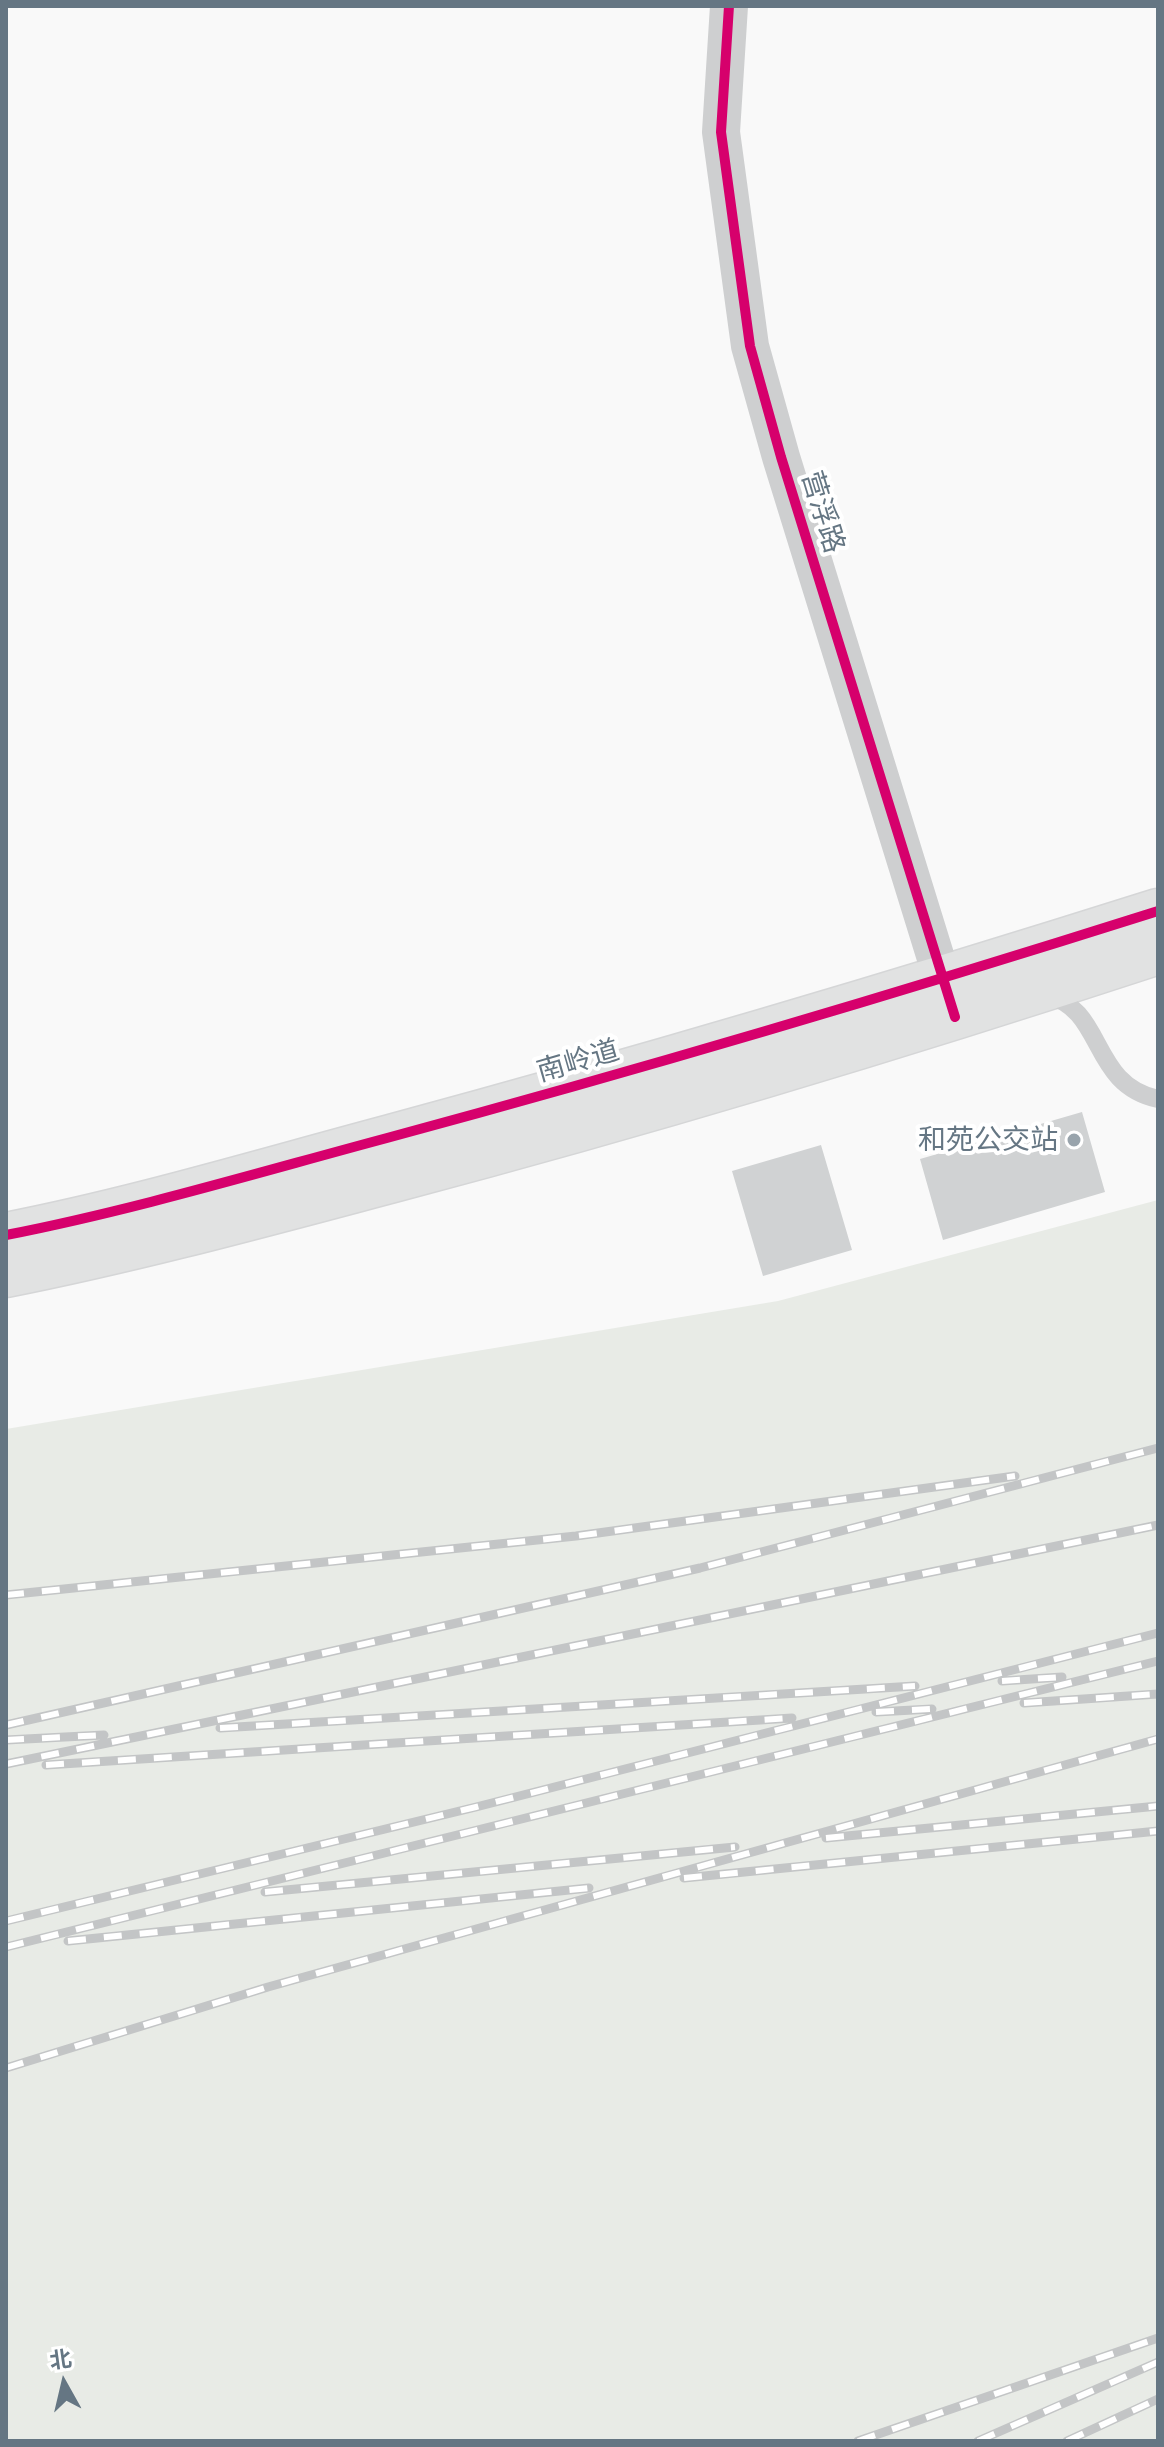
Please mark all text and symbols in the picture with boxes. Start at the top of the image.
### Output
street label: 营浮路 [795,467,851,557]
street label: 南岭道 [533,1033,623,1089]
place label: 和苑公交站 [918,1123,1058,1157]
marker: 和苑公交站 [1065,1131,1083,1149]
north arrow [24,2343,104,2423]
text: 北 [48,2344,73,2374]

